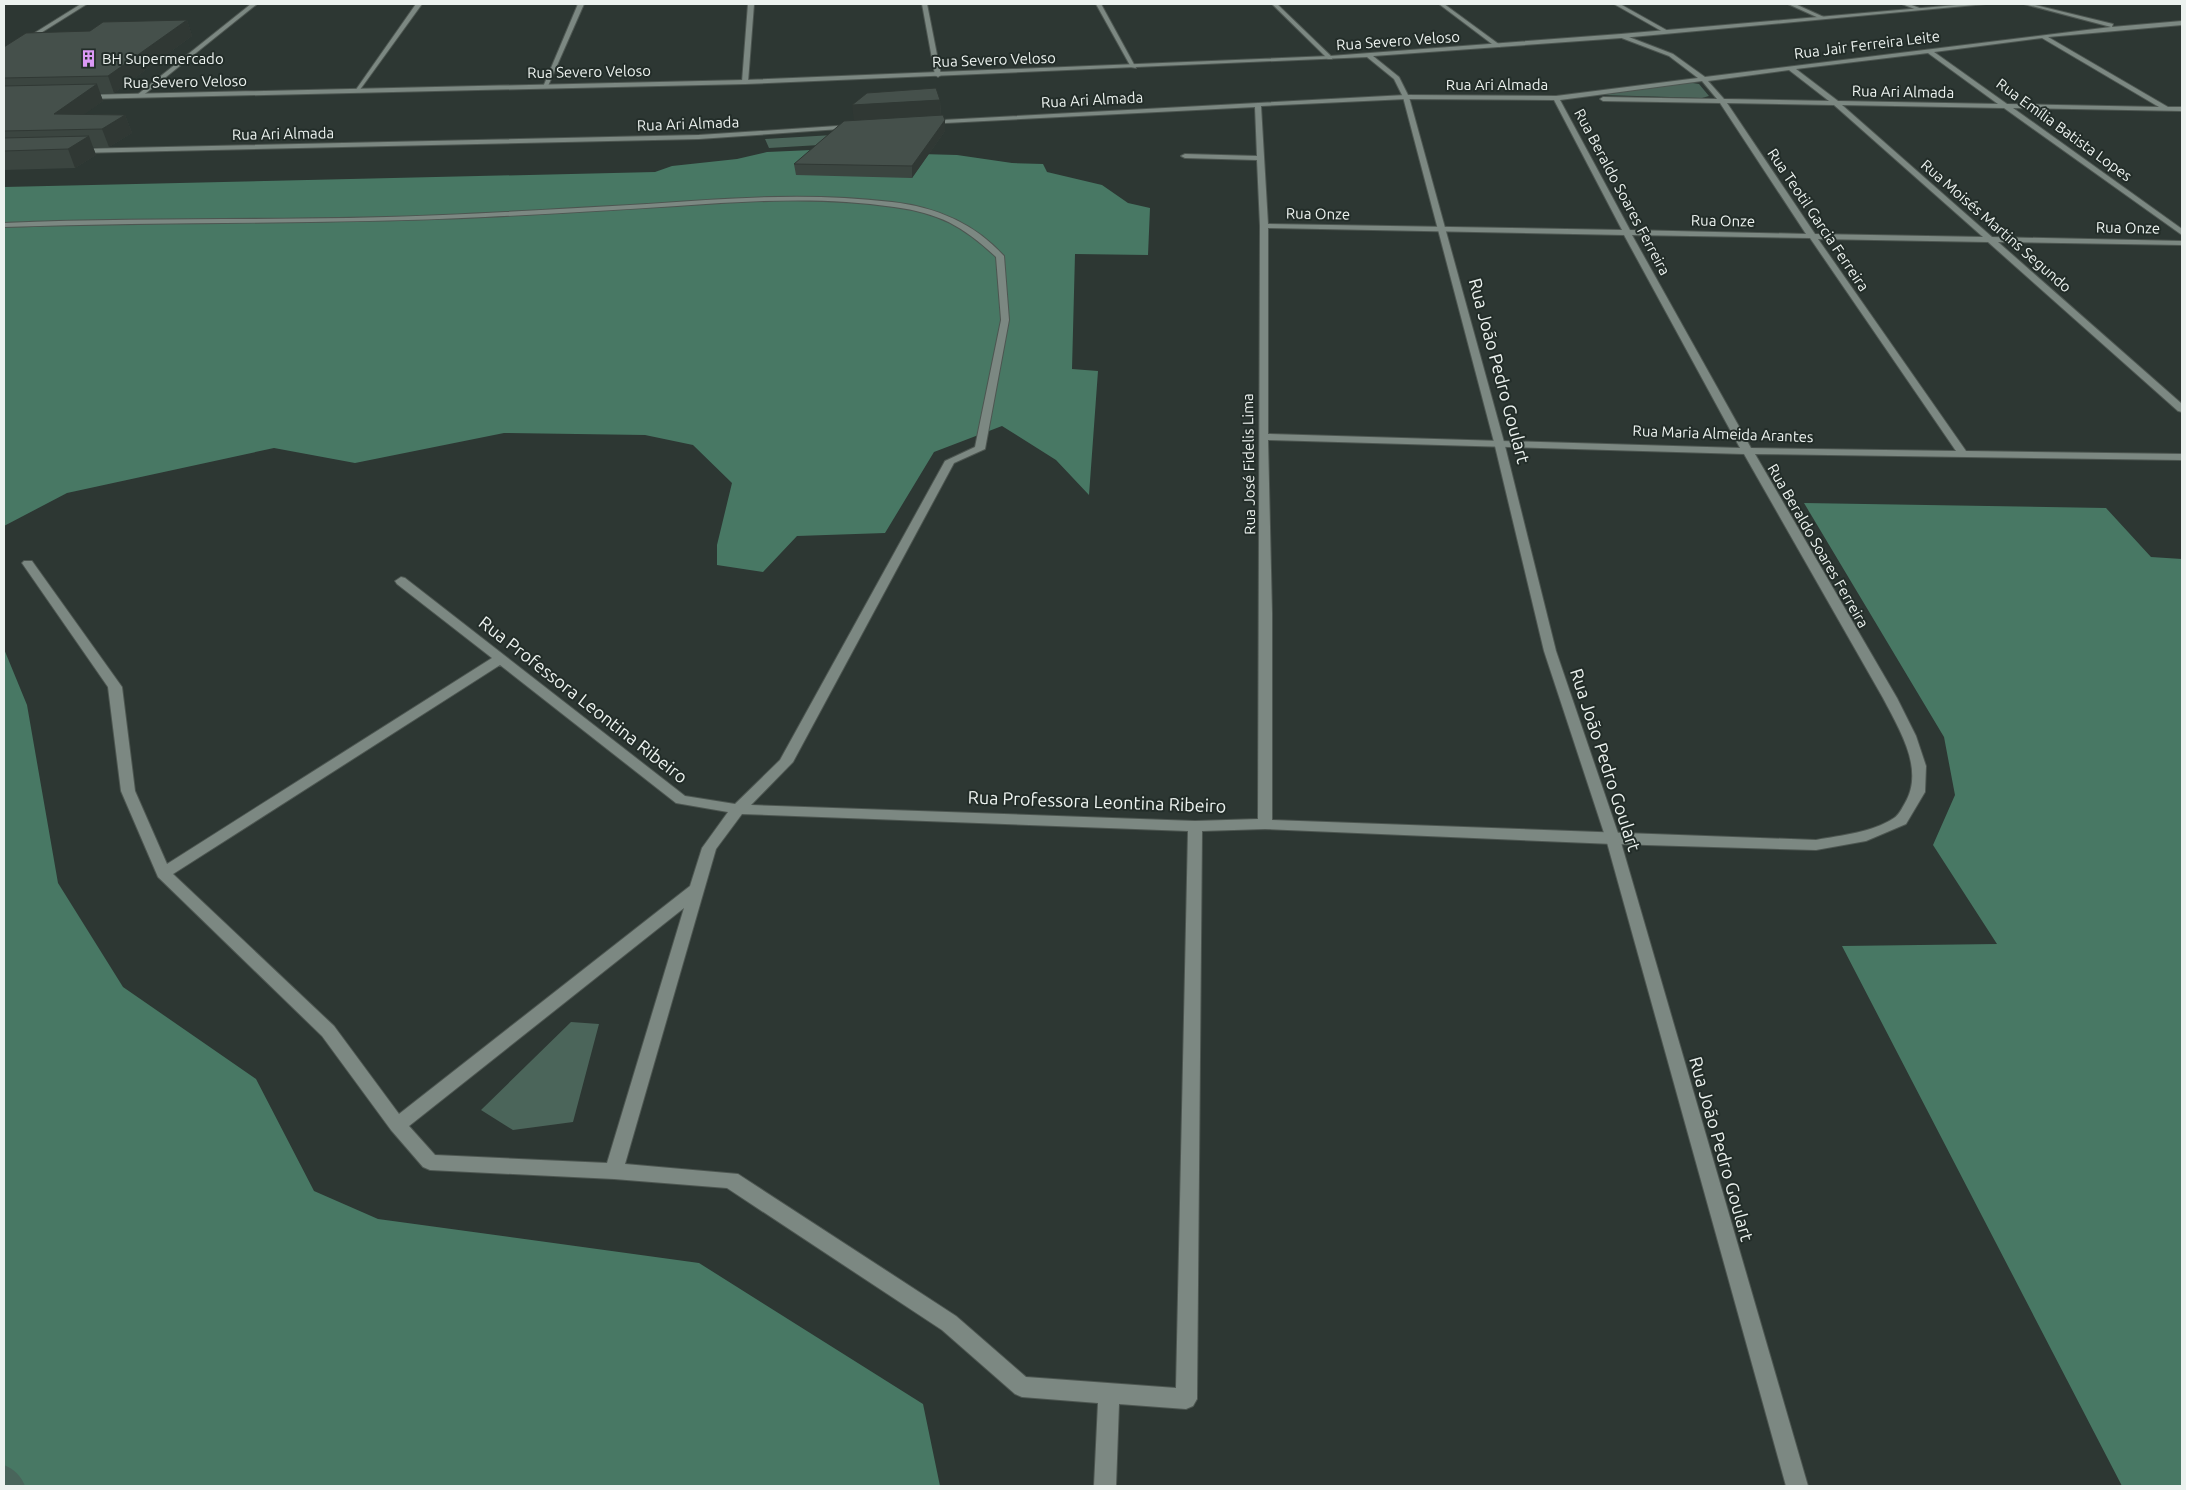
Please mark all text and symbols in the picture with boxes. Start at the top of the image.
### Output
street label: Rua Jair Ferreira Leite [1793,27,1941,62]
street label: Rua Severo Veloso [1336,28,1460,53]
building icon: BH Supermercado [78,49,98,69]
street label: Rua Severo Veloso [932,49,1056,70]
place label: BH Supermercado [102,50,224,67]
street label: Rua Severo Veloso [527,62,651,81]
street label: Rua Severo Veloso [123,72,247,91]
street label: Rua Emília Batista Lopes [1993,75,2135,184]
street label: Rua Ari Almada [1446,76,1548,93]
street label: Rua Ari Almada [1852,82,1954,101]
street label: Rua Ari Almada [1040,88,1144,111]
street label: Rua Beraldo Soares Ferreira [1571,106,1674,278]
street label: Rua Ari Almada [637,113,739,134]
street label: Rua Ari Almada [232,124,334,143]
street label: Rua Teotil Garcia Ferreira [1764,145,1873,294]
street label: Rua Moisés Martins Segundo [1918,156,2075,295]
street label: Rua Onze [1286,204,1350,223]
street label: Rua Onze [1691,211,1755,230]
street label: Rua Onze [2096,218,2160,237]
street label: Rua João Pedro Goulart [1466,276,1534,466]
street label: Rua José Fidelis Lima [1239,393,1258,535]
street label: Rua Maria Almeida Arantes [1632,422,1814,445]
street label: Rua Beraldo Soares Ferreira [1765,461,1872,631]
street label: Rua Professora Leontina Ribeiro [475,612,692,787]
street label: Rua João Pedro Goulart [1567,666,1645,854]
street label: Rua Professora Leontina Ribeiro [967,786,1227,816]
street label: Rua João Pedro Goulart [1686,1054,1758,1243]

